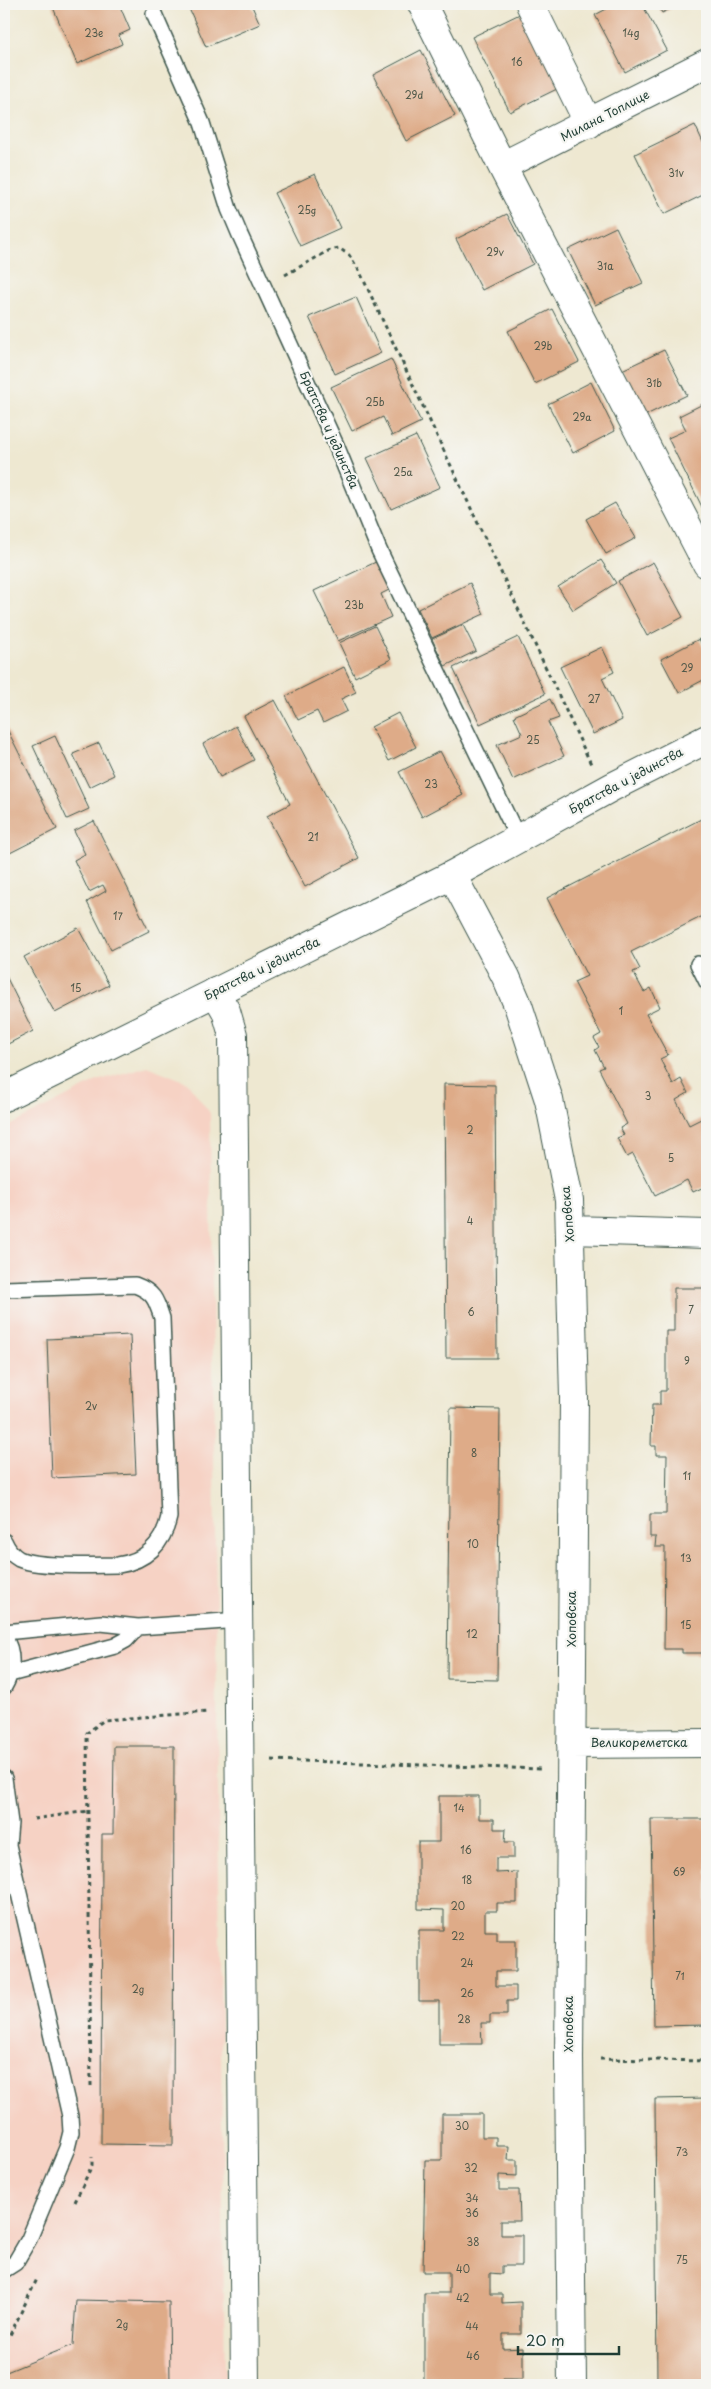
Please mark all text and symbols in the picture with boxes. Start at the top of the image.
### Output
house number: 23e [85,25,103,40]
house number: 14g [623,25,640,40]
house number: 16 [511,54,523,69]
street label: Милана Топлице [557,85,652,145]
house number: 29d [405,87,423,102]
house number: 31v [668,165,684,180]
house number: 25g [298,202,316,217]
house number: 29v [486,244,504,259]
house number: 31a [597,258,614,273]
house number: 29b [534,338,552,353]
street label: Братства и јединства [296,368,364,492]
house number: 31b [646,375,662,390]
house number: 25b [365,394,385,409]
house number: 29a [573,409,592,424]
house number: 25a [393,464,414,479]
house number: 23b [344,597,364,612]
house number: 29 [681,660,694,675]
house number: 27 [588,691,601,706]
house number: 25 [526,732,540,747]
street label: Братства и јединства [565,742,686,818]
house number: 23 [424,776,438,791]
house number: 21 [307,829,319,844]
house number: 17 [113,908,124,923]
street label: Братства и јединства [201,932,323,1004]
house number: 15 [71,980,81,995]
house number: 1 [619,1003,623,1018]
house number: 3 [645,1088,651,1103]
house number: 2 [466,1122,474,1137]
house number: 5 [668,1150,674,1165]
street label: Хоповска [556,1185,578,1243]
house number: 4 [467,1213,474,1228]
house number: 7 [688,1302,694,1317]
house number: 6 [467,1304,475,1319]
house number: 9 [684,1353,690,1368]
house number: 2v [85,1398,97,1413]
house number: 8 [471,1445,477,1460]
house number: 11 [683,1468,691,1483]
house number: 10 [467,1536,479,1551]
house number: 13 [680,1550,692,1565]
street label: Хоповска [562,1591,580,1647]
house number: 15 [681,1617,691,1632]
house number: 12 [466,1626,478,1641]
street label: Великореметска [590,1733,688,1751]
house number: 14 [453,1800,465,1815]
house number: 16 [460,1842,472,1857]
house number: 69 [673,1864,685,1879]
house number: 18 [462,1872,472,1887]
house number: 20 [451,1898,465,1913]
house number: 22 [451,1928,465,1943]
house number: 24 [460,1955,474,1970]
house number: 71 [675,1968,685,1983]
house number: 2g [132,1981,144,1996]
house number: 26 [460,1985,474,2000]
street label: Хоповска [559,1996,577,2052]
house number: 28 [457,2011,471,2026]
house number: 30 [455,2118,469,2133]
house number: 73 [676,2144,688,2159]
house number: 32 [464,2160,478,2175]
house number: 34 [465,2190,479,2205]
house number: 36 [465,2205,479,2220]
house number: 38 [467,2234,479,2249]
house number: 75 [676,2252,688,2267]
house number: 40 [456,2261,470,2276]
house number: 42 [456,2290,470,2305]
house number: 2g [116,2316,128,2331]
house number: 44 [465,2318,479,2333]
scale bar [518,2324,620,2356]
text: 20 m [526,2328,565,2351]
house number: 46 [466,2348,480,2363]

